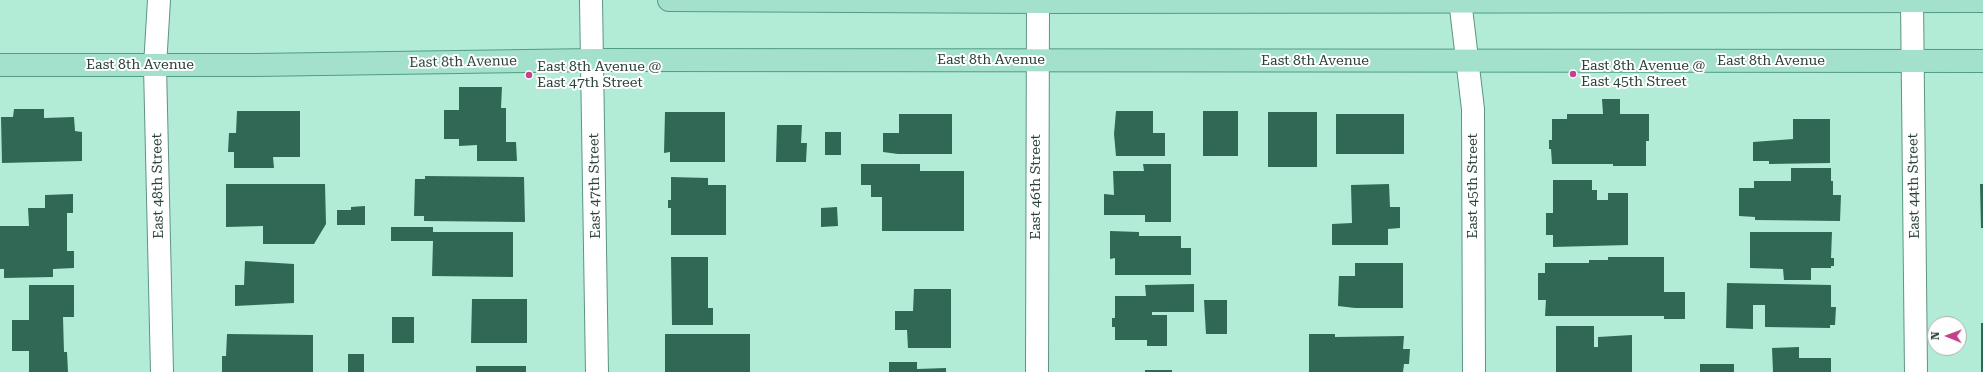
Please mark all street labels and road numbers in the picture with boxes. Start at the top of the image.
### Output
street label: East 8th Avenue [937,52,1045,68]
street label: East 8th Avenue [409,53,517,71]
street label: East 8th Avenue [1261,53,1369,69]
street label: East 8th Avenue [1717,53,1825,69]
street label: East 8th Avenue [86,57,194,73]
street label: East 48th Street [149,133,167,239]
street label: East 47th Street [586,133,604,239]
street label: East 45th Street [1465,133,1481,239]
street label: East 44th Street [1905,133,1923,239]
street label: East 46th Street [1028,134,1044,240]

